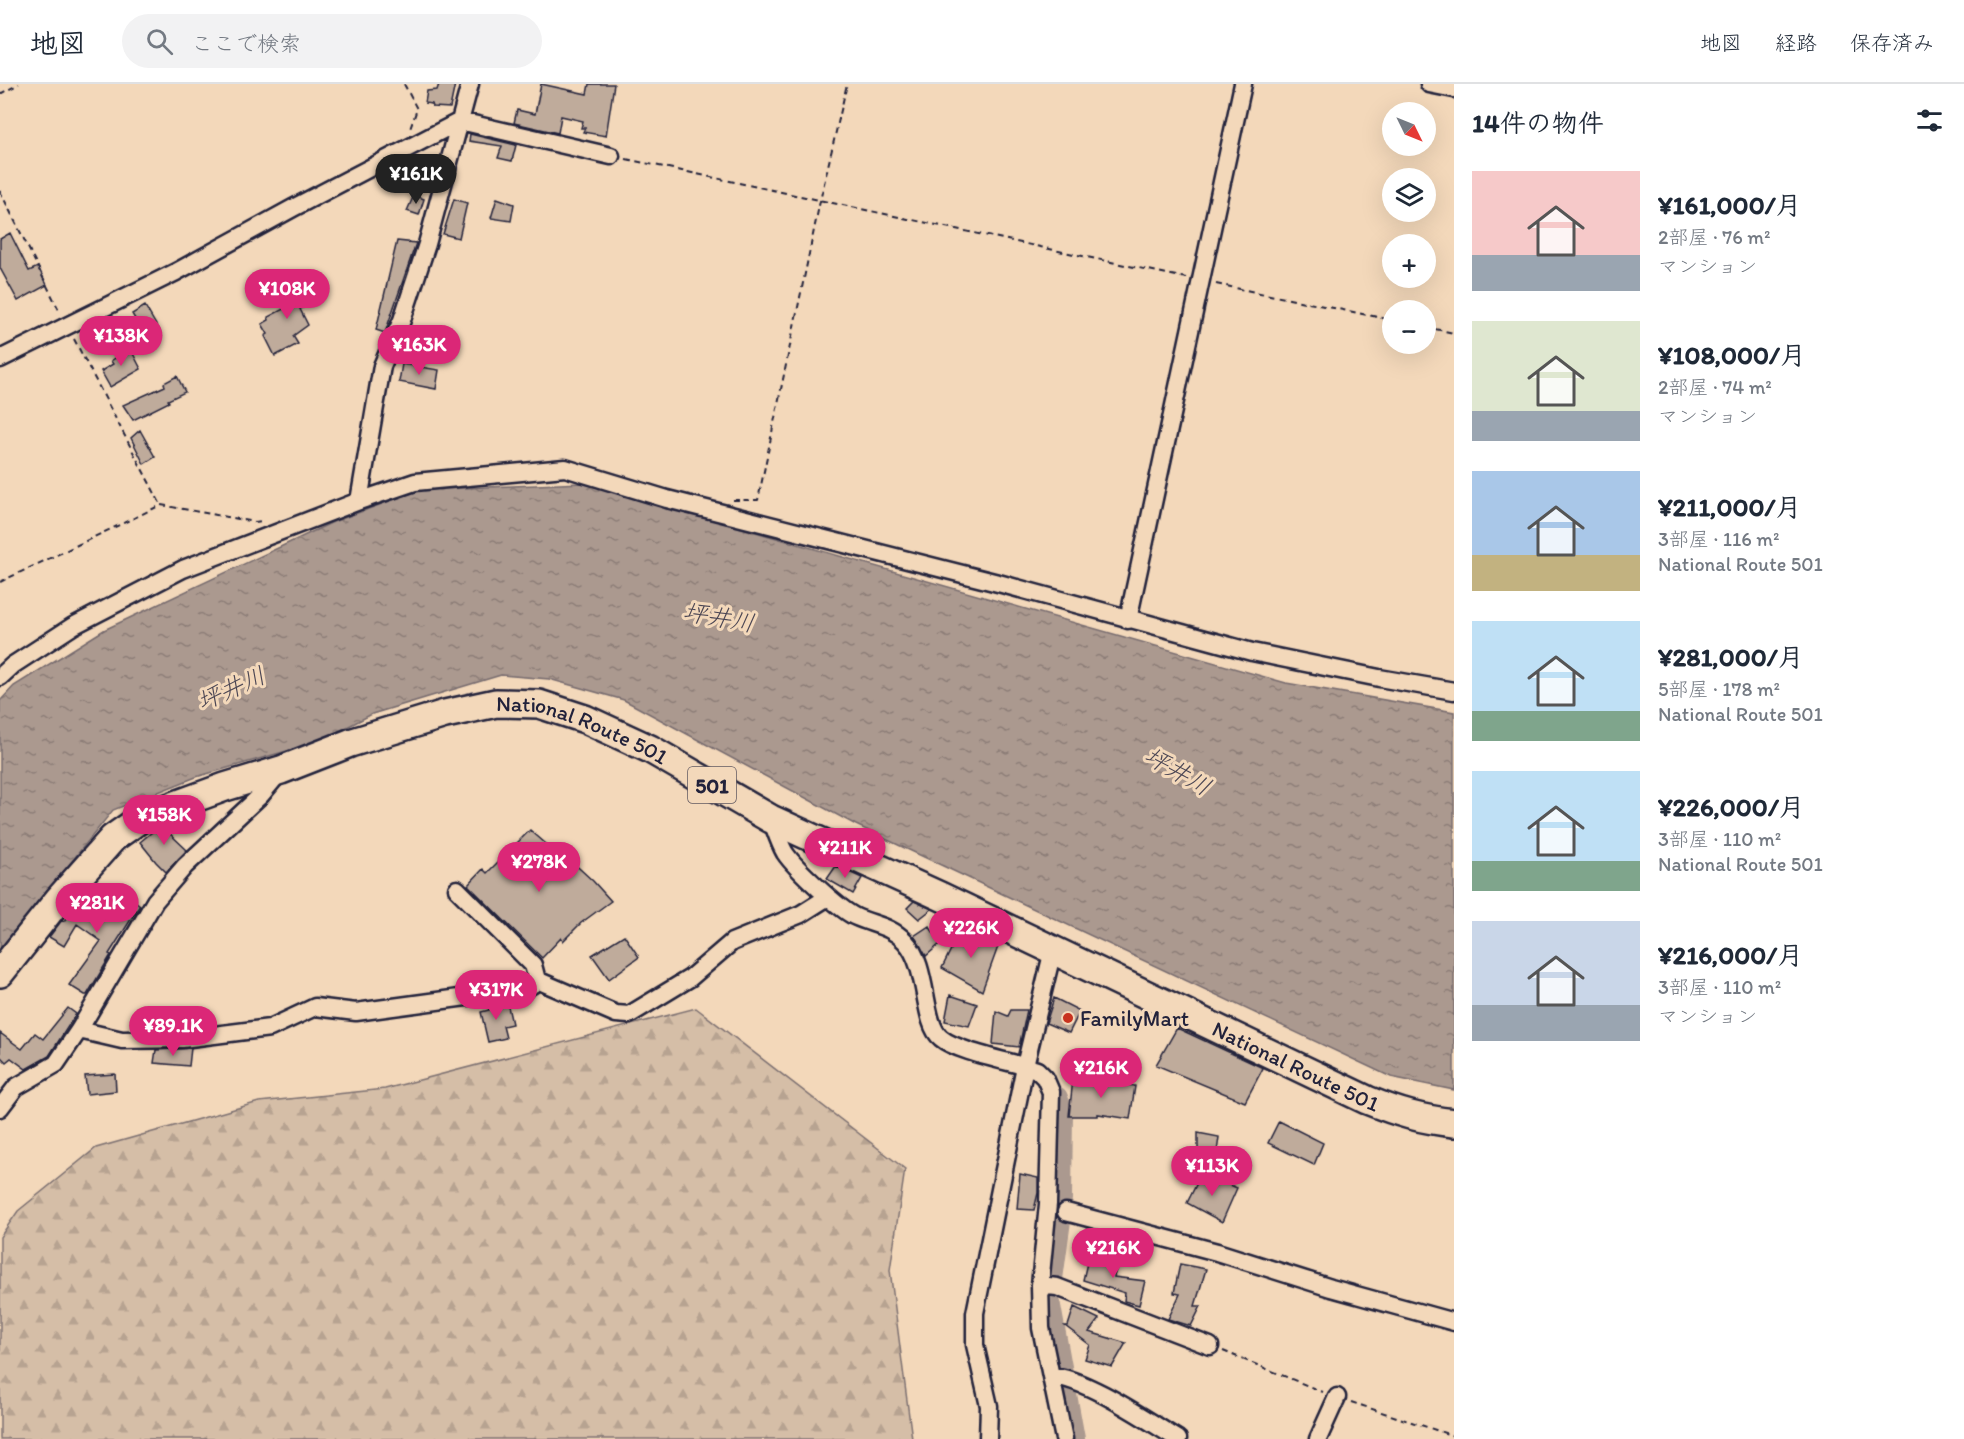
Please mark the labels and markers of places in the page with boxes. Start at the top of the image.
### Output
pin: ¥161K [374,154,458,205]
pin: ¥108K [245,269,329,320]
pin: ¥138K [79,316,163,367]
pin: ¥163K [377,325,461,376]
pin: ¥158K [122,795,206,846]
pin: ¥211K [803,828,887,879]
pin: ¥278K [497,842,581,893]
pin: ¥281K [55,883,139,934]
pin: ¥226K [929,908,1013,959]
pin: ¥317K [454,970,538,1021]
place label: FamilyMart [1080,1005,1189,1032]
pin: ¥89.1K [124,1006,222,1057]
marker: FamilyMart [1061,1011,1075,1025]
pin: ¥216K [1059,1048,1143,1099]
pin: ¥113K [1170,1146,1254,1197]
pin: ¥216K [1071,1228,1155,1279]

